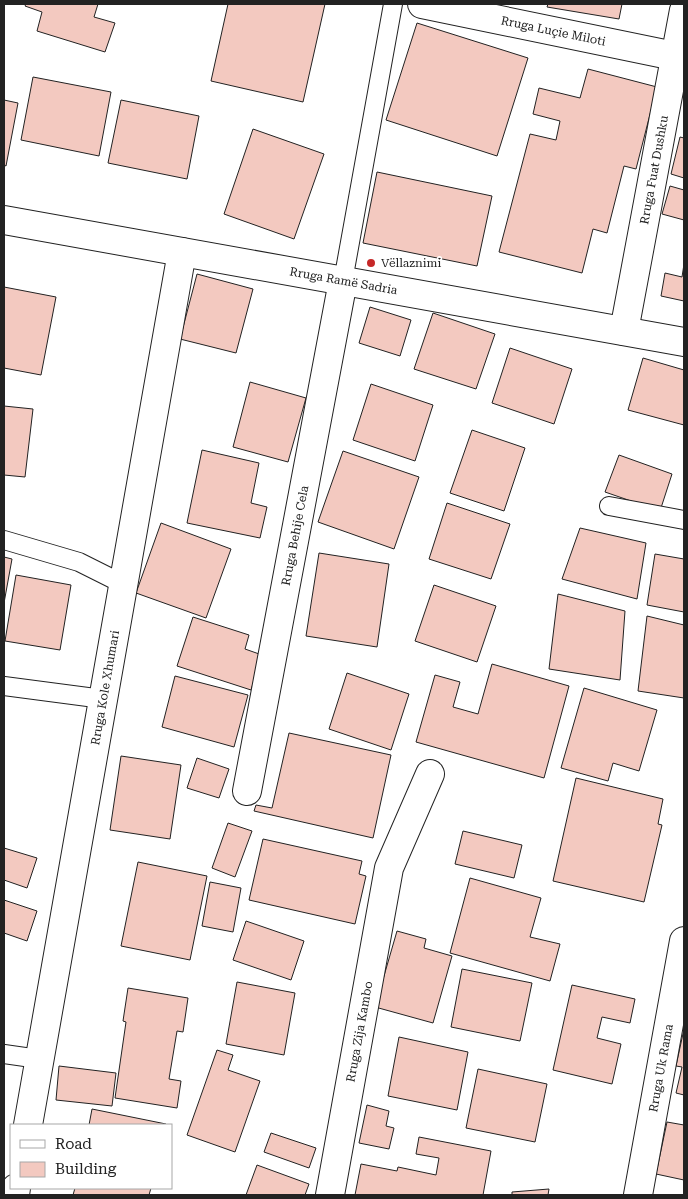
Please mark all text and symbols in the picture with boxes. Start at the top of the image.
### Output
street label: Rruga Luçie Miloti [500,13,607,49]
street label: Rruga Fuat Dushku [637,114,671,225]
place label: Vëllaznimi [381,256,442,270]
marker: Vëllaznimi [365,257,377,269]
street label: Rruga Ramë Sadria [289,264,399,298]
street label: Rruga Behije Cela [279,484,311,587]
street label: Rruga Kole Xhumari [88,629,122,746]
street label: Rruga Zija Kambo [344,980,375,1083]
street label: Rruga Uk Rama [646,1022,676,1113]
legend [10,1124,172,1189]
text: Road [55,1135,92,1153]
text: Building [55,1160,117,1178]

